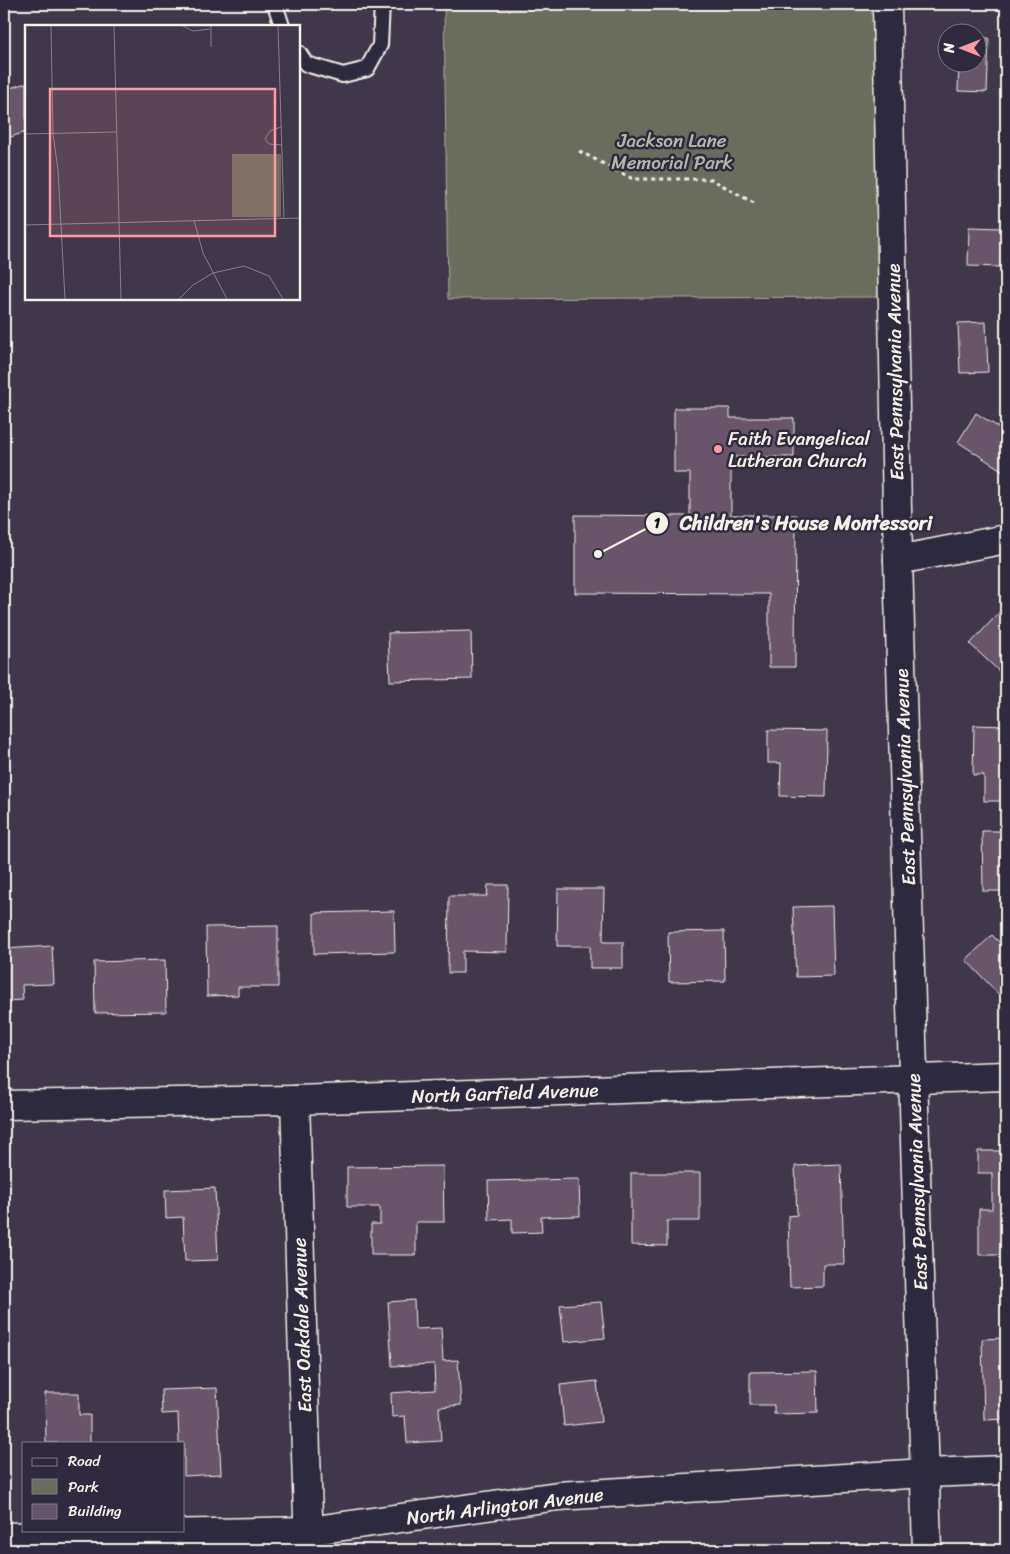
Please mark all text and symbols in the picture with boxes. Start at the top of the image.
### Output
north arrow [938,22,988,72]
inset map [25,25,300,300]
text: N [937,43,962,54]
park label: Jackson Lane Memorial Park [611,124,733,179]
street label: East Pennsylvania Avenue [877,263,913,481]
place label: Faith Evangelical Lutheran Church [728,422,871,477]
marker: Faith Evangelical Lutheran Church [712,443,724,455]
callout: Children's House Montessori [645,505,941,540]
text: Children's House Montessori [679,506,934,541]
text: 1 [654,510,661,536]
street label: East Pennsylvania Avenue [885,668,925,886]
street label: North Garfield Avenue [411,1073,599,1113]
street label: East Pennsylvania Avenue [897,1073,937,1291]
street label: East Oakdale Avenue [282,1237,322,1413]
legend [22,1442,185,1532]
text: Road [68,1448,101,1474]
text: Park [68,1474,99,1500]
street label: North Arlington Avenue [404,1477,606,1534]
text: Building [68,1498,122,1524]

